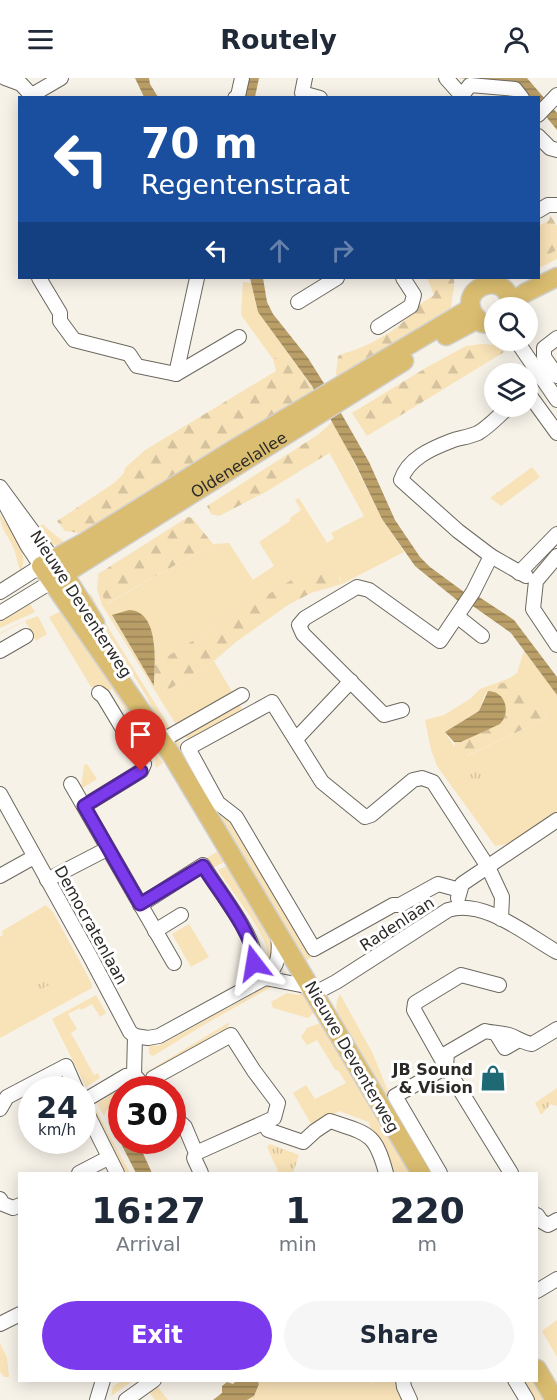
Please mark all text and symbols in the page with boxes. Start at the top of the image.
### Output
icon: menu [24,23,57,56]
icon: person [500,23,533,56]
text: Routely [220,24,337,55]
text: 70 m [141,119,258,168]
icon: left [42,120,120,198]
text: Regentenstraat [141,169,350,200]
icon: left [200,234,233,267]
icon: ahead [263,234,296,267]
icon: right [326,234,359,267]
map controls [484,297,538,417]
button: search [484,297,538,351]
button: layers [484,363,538,417]
street label: Oldeneelallee [187,427,290,502]
street label: Nieuwe Deventerweg [26,527,136,681]
pin [115,709,166,771]
icon: arrive [124,718,157,751]
street label: Democratenlaan [50,862,132,988]
street label: Radenlaan [356,893,438,955]
position arrow [222,931,286,995]
street label: Nieuwe Deventerweg [301,978,403,1136]
place label: JB Sound & Vision [392,1060,473,1097]
shop icon: JB Sound & Vision [478,1063,508,1093]
speed limit sign: 30 [108,1076,186,1154]
text: 24 [36,1090,78,1125]
text: km/h [38,1121,76,1139]
text: 16:27 [91,1190,206,1231]
text: 1 [285,1190,310,1231]
text: 220 [390,1190,465,1231]
text: Arrival [116,1232,181,1256]
text: min [279,1232,317,1256]
text: m [418,1232,437,1256]
button: Exit [42,1301,272,1370]
button: Share [284,1301,514,1370]

